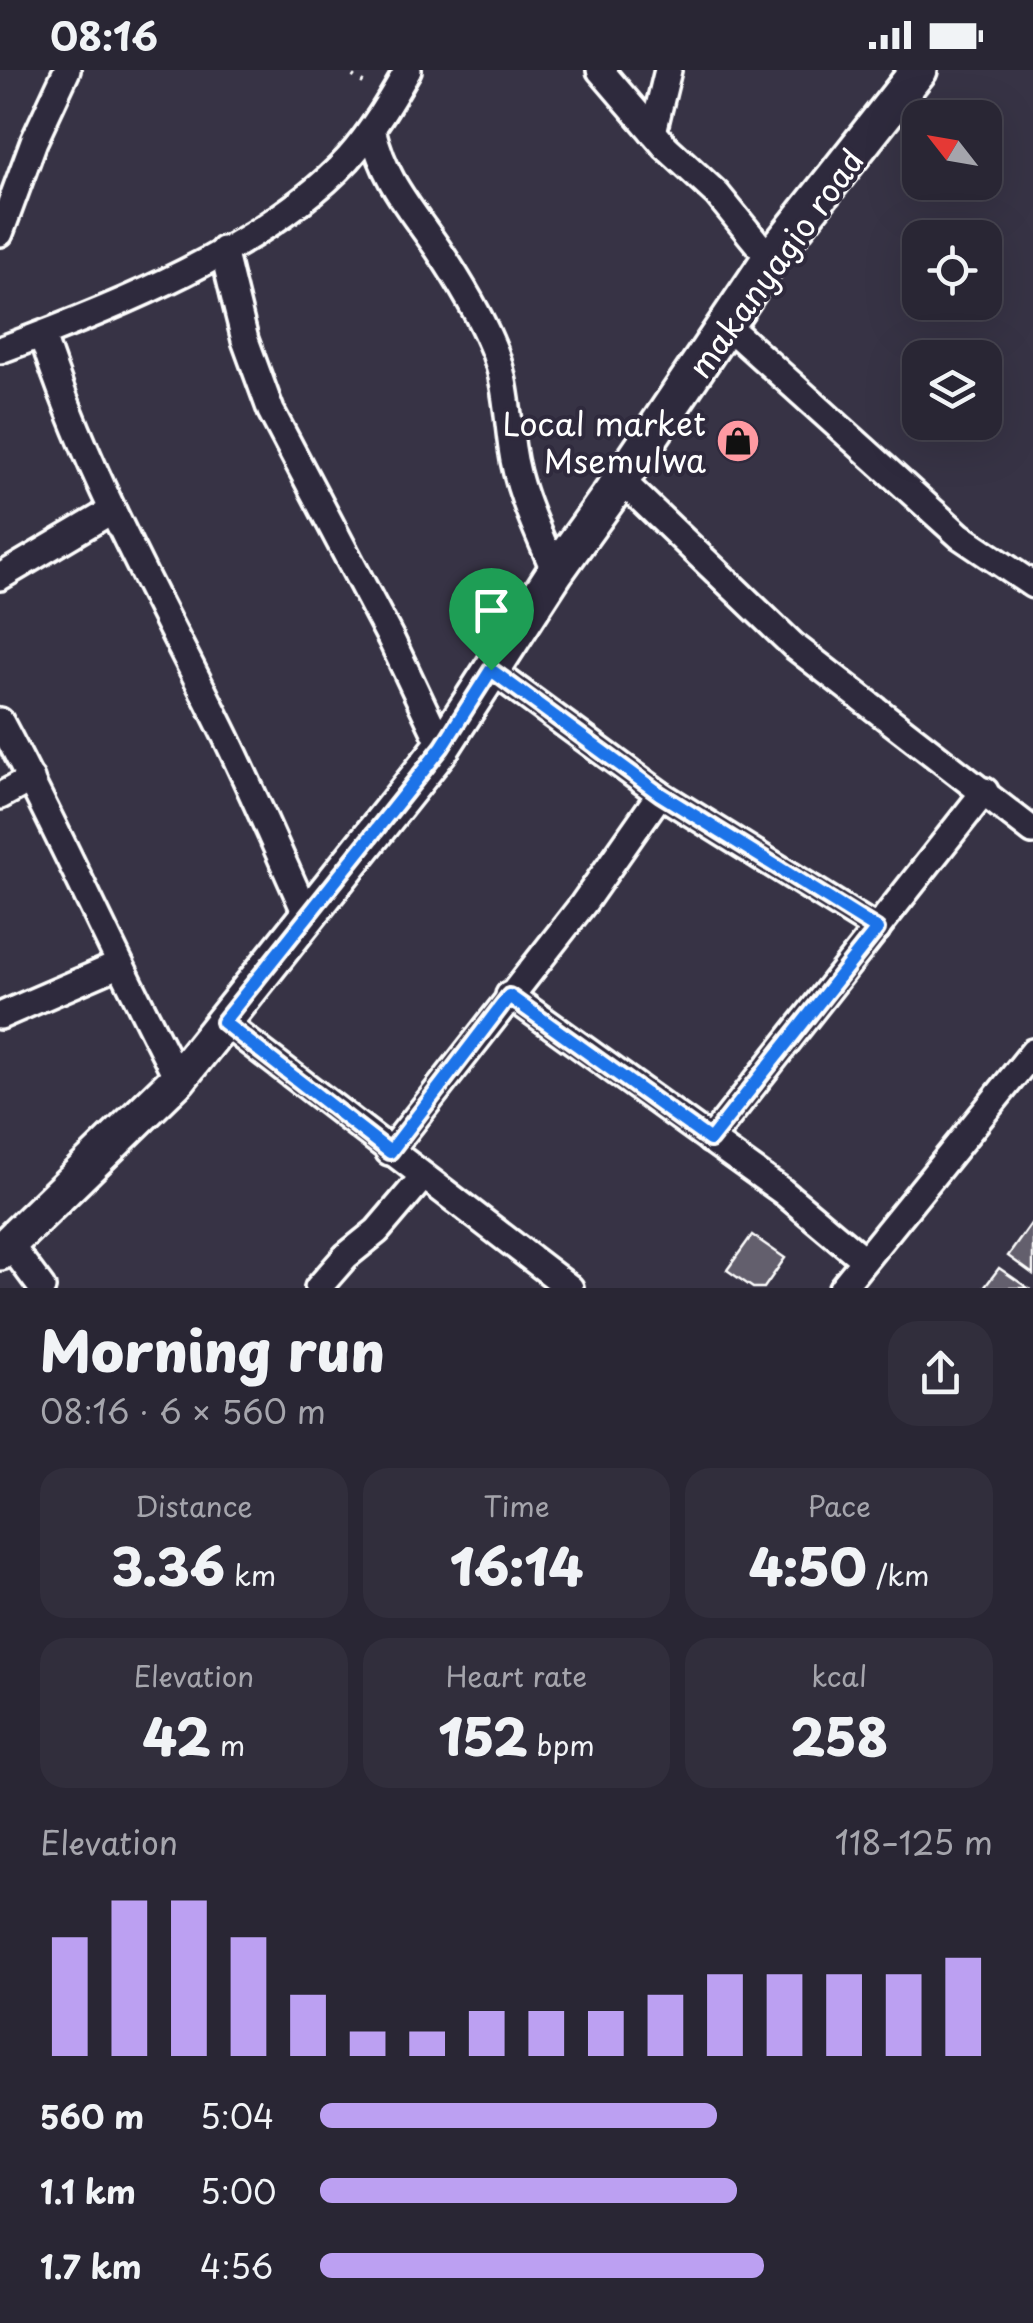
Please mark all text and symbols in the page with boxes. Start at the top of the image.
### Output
text: 08:16 [50,7,158,64]
north arrow [902,100,1002,200]
map controls [902,100,1002,440]
street label: makanyagio road [675,138,875,388]
button: locate [902,220,1002,320]
button: layers [902,340,1002,440]
place label: Local market Msemulwa [502,399,706,484]
shop icon: Local market Msemulwa [715,418,761,464]
pin [449,568,534,671]
icon: arrive [464,583,519,638]
text: Morning run [40,1308,385,1391]
button: share [888,1321,993,1426]
text: 08:16 · 6 × 560 m [40,1387,326,1435]
text: Distance [135,1484,253,1527]
text: Time [483,1484,550,1527]
text: Pace [808,1484,871,1527]
text: 3.36 [111,1527,225,1603]
text: 16:14 [450,1527,583,1603]
text: 4:50 [749,1527,867,1603]
text: km [225,1553,276,1596]
text: /km [867,1553,929,1596]
text: Elevation [133,1654,254,1697]
text: Heart rate [446,1654,587,1697]
text: kcal [811,1654,867,1697]
text: 42 [142,1697,211,1773]
text: 152 [438,1697,528,1773]
text: 258 [790,1697,888,1773]
text: m [211,1723,245,1766]
text: bpm [528,1723,595,1766]
text: Elevation [40,1818,178,1866]
text: 118–125 m [835,1818,993,1866]
text: 560 m [40,2092,144,2140]
text: 5:04 [200,2092,274,2140]
text: 1.1 km [40,2167,136,2215]
text: 5:00 [200,2167,277,2215]
text: 1.7 km [40,2242,142,2290]
text: 4:56 [200,2242,273,2290]

